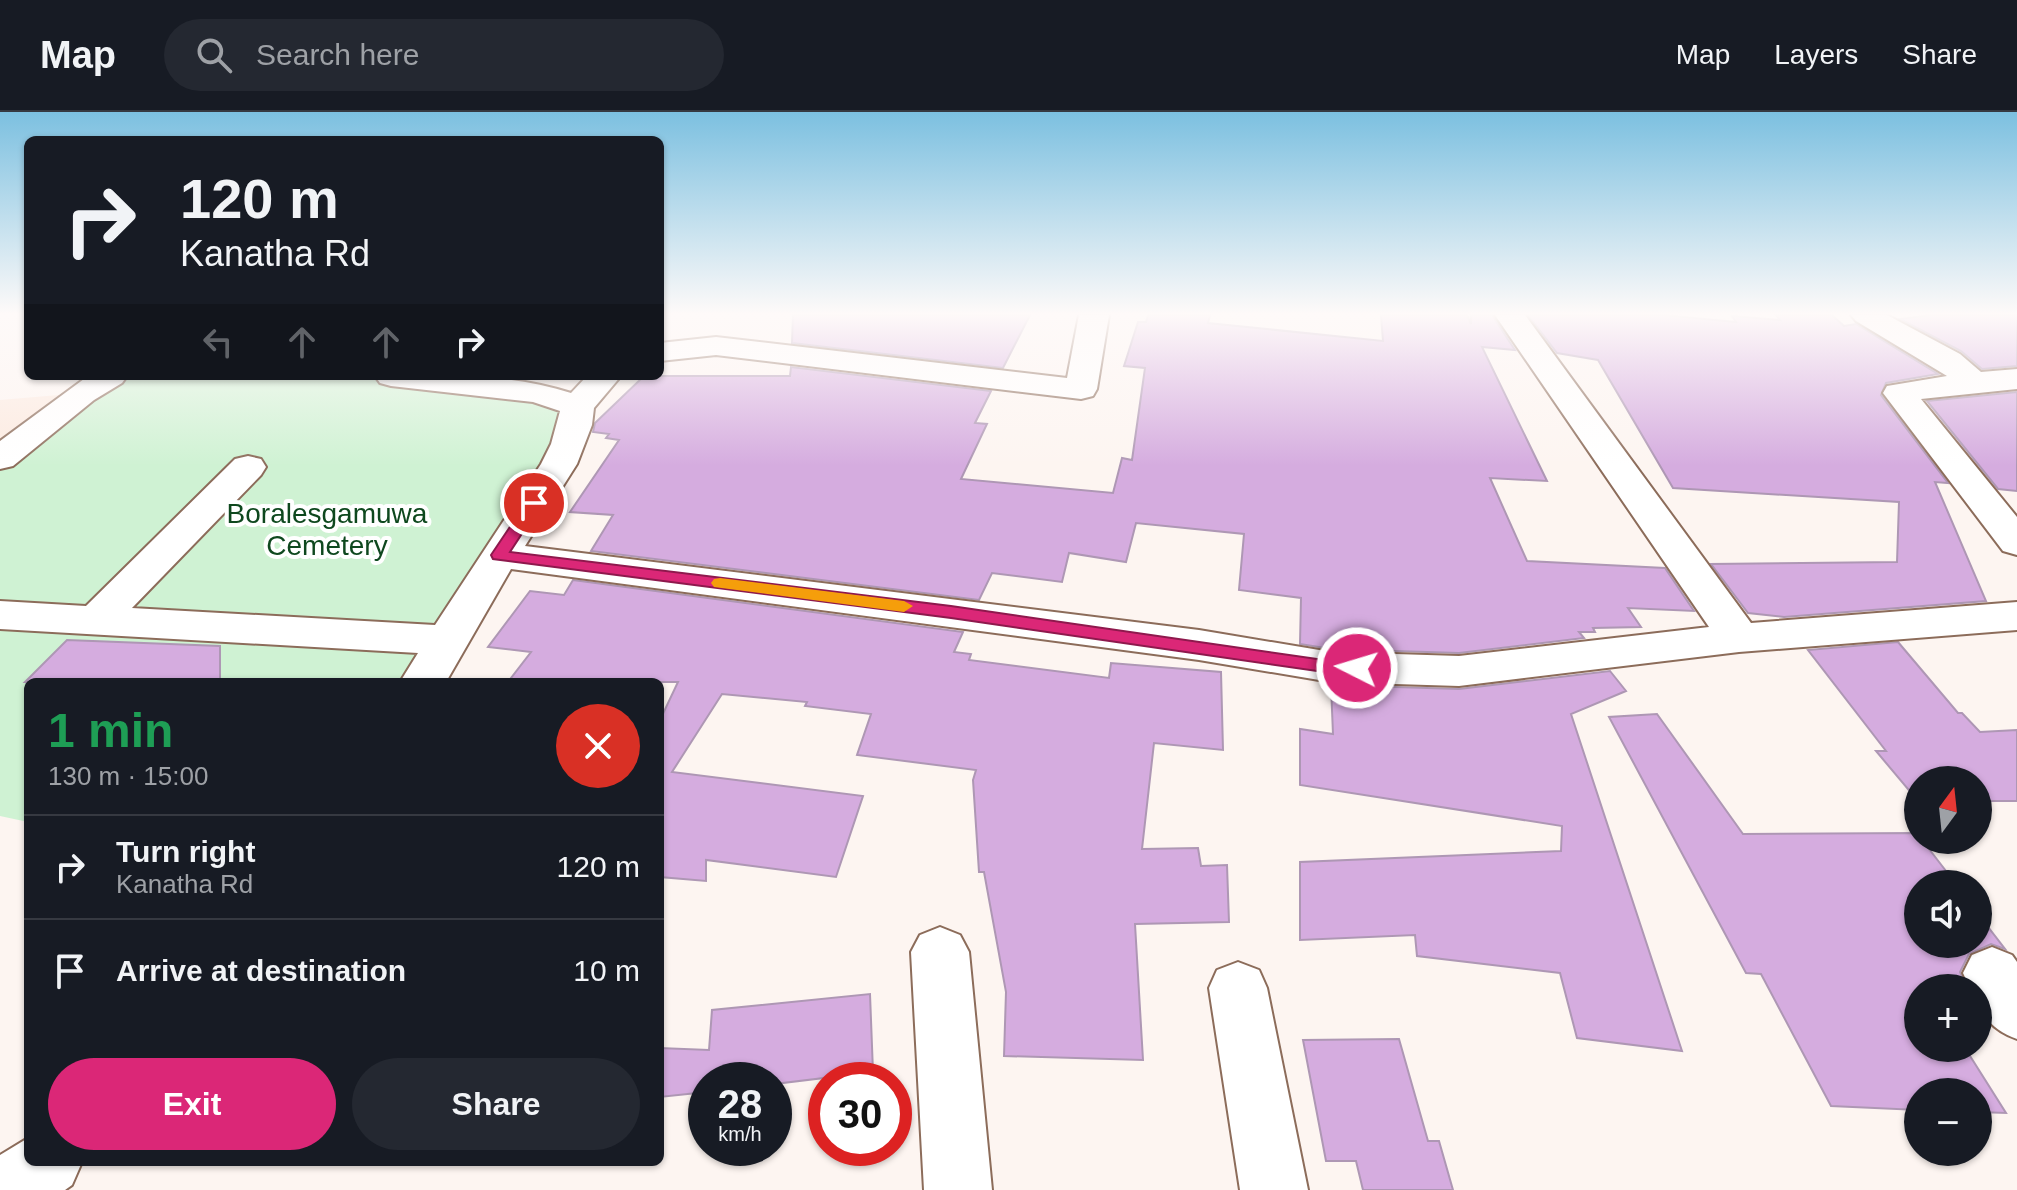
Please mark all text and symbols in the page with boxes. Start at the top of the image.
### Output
search box [164,19,724,91]
icon: search [192,33,236,77]
text: Map [40,34,116,76]
text: Search here [256,38,419,71]
text: Map [1676,39,1730,70]
text: Layers [1774,39,1858,70]
text: Share [1902,39,1977,70]
text: 120 m [180,167,339,230]
icon: right [48,168,152,272]
text: Kanatha Rd [180,233,370,274]
icon: left [196,320,240,364]
icon: ahead [280,320,324,364]
icon: ahead [364,320,408,364]
icon: right [448,320,492,364]
pin [500,469,568,537]
icon: arrive [512,481,556,525]
park label: Boralesgamuwa Cemetery [227,498,428,561]
position arrow [1315,626,1399,710]
text: 1 min [48,704,173,757]
button: close [556,704,640,788]
text: 130 m · 15:00 [48,761,208,791]
north arrow [1904,766,1992,854]
map controls [1904,766,1992,1166]
text: Turn right [116,835,255,868]
icon: right [48,845,92,889]
text: 120 m [557,850,640,883]
text: Kanatha Rd [116,869,253,899]
button: sound [1904,870,1992,958]
icon: arrive [48,949,92,993]
text: Arrive at destination [116,954,406,987]
text: 10 m [573,954,640,987]
button: + [1904,974,1992,1062]
button: Exit [48,1058,336,1150]
button: Share [352,1058,640,1150]
speed limit sign: 30 [808,1062,912,1166]
button: − [1904,1078,1992,1166]
text: 28 [718,1082,762,1126]
text: km/h [718,1123,762,1145]

